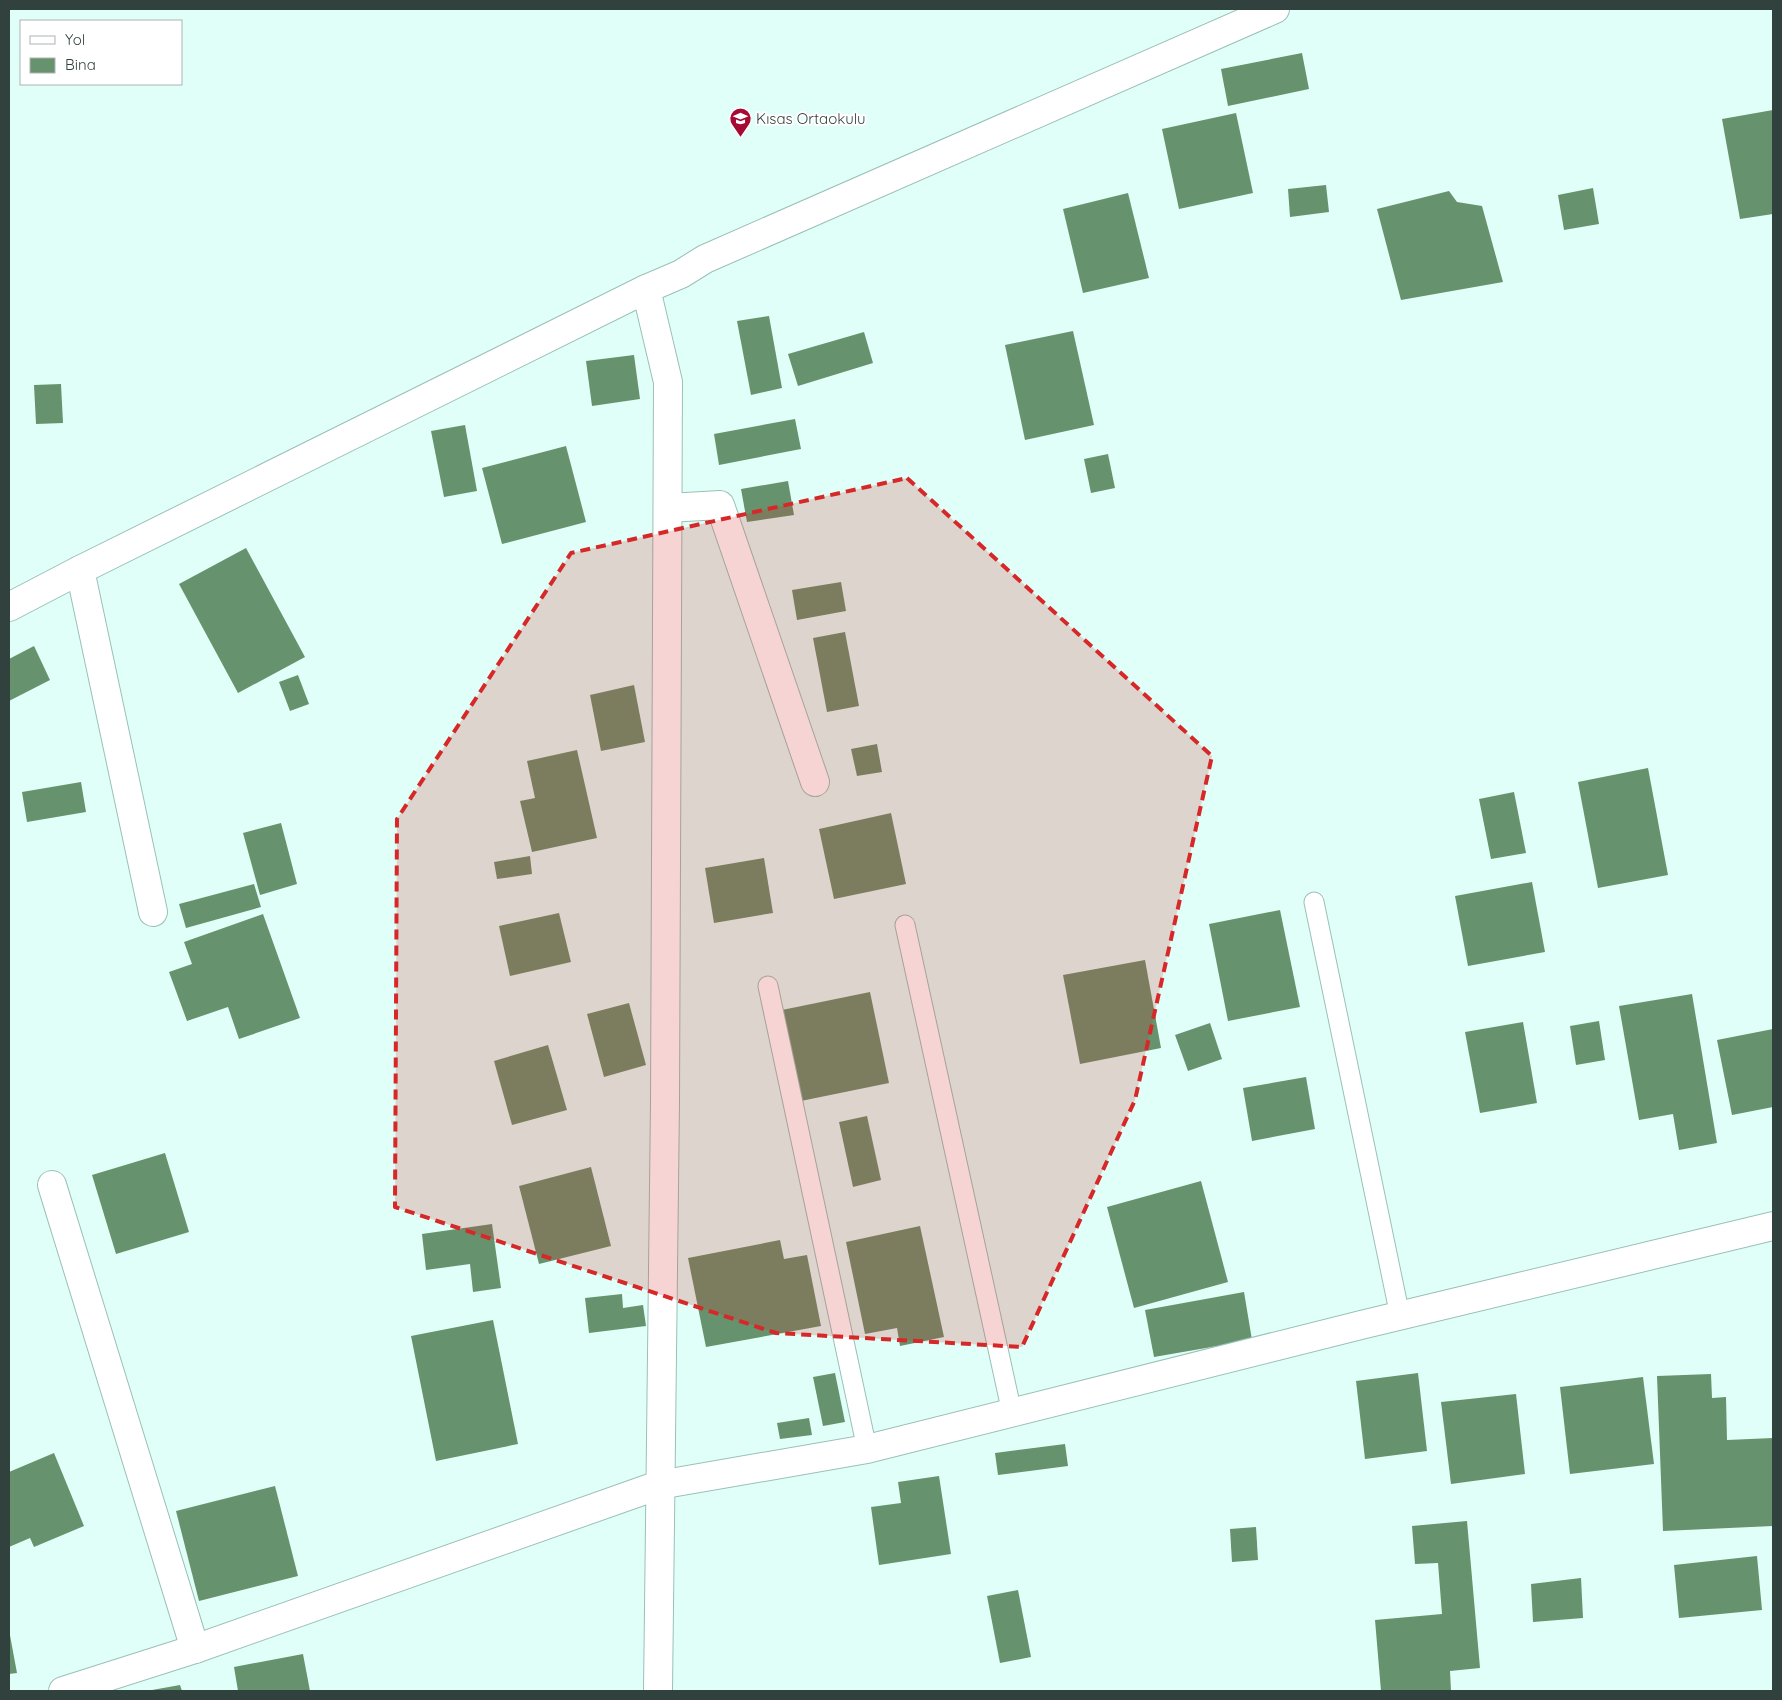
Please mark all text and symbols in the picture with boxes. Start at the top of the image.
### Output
legend [20,20,182,85]
text: Yol [65,30,85,49]
text: Bina [65,55,96,74]
school or university icon: Kısas Ortaokulu [728,106,752,137]
place label: Kısas Ortaokulu [756,109,866,128]

